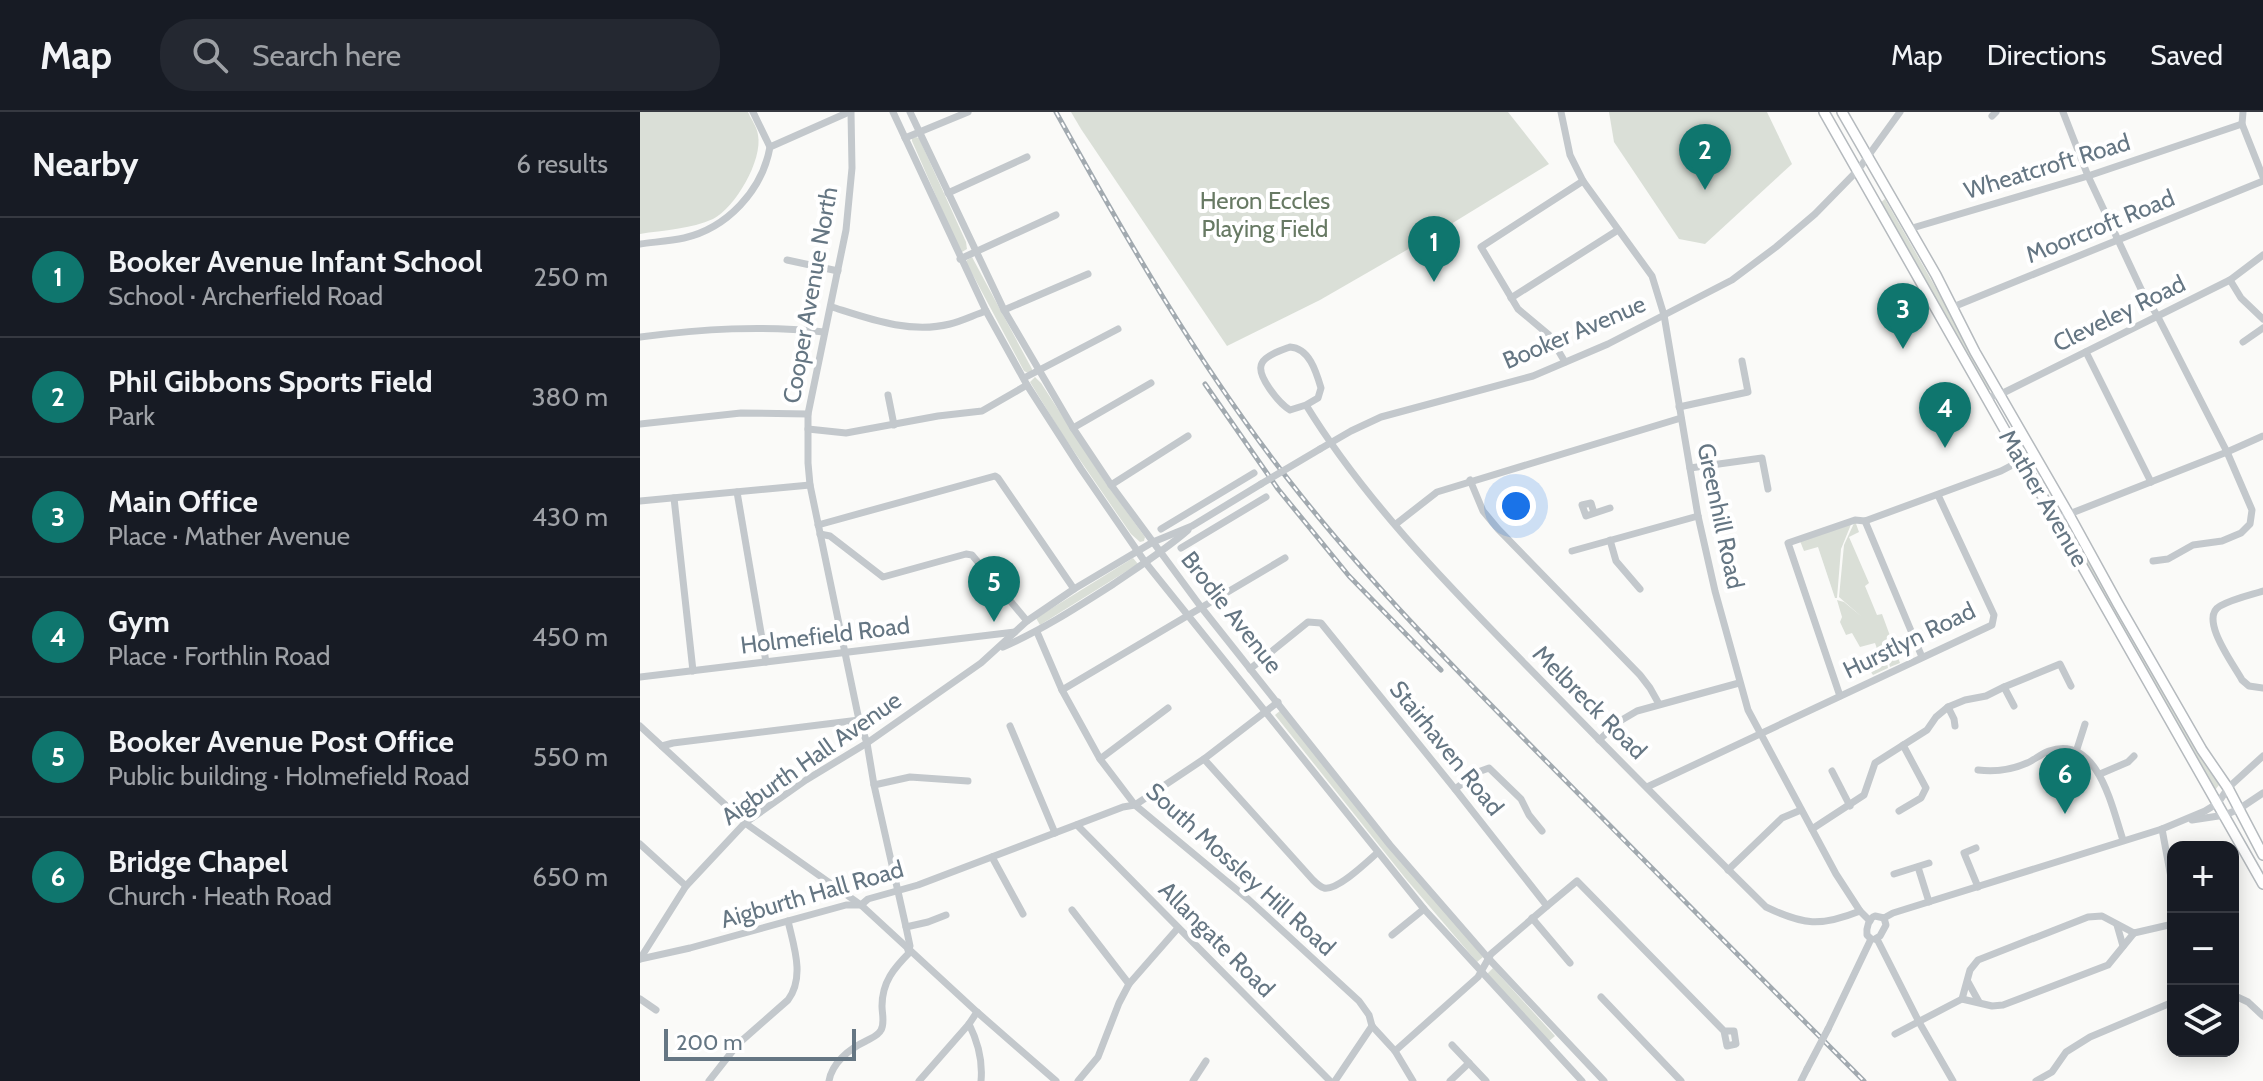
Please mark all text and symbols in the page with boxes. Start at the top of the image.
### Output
search box [160,19,720,91]
text: Map [40,32,112,79]
icon: search [188,33,232,77]
text: Search here [252,37,401,74]
text: Map [1891,38,1943,72]
text: Directions [1987,38,2106,72]
text: Saved [2150,38,2223,72]
pin: 2 [1679,124,1731,190]
street label: Wheatcroft Road [1961,127,2133,205]
text: Nearby [32,143,139,185]
text: 6 results [516,148,608,180]
street label: Moorcroft Road [2022,183,2178,269]
street label: Cooper Avenue North [777,184,843,406]
park label: Heron Eccles Playing Field [1200,186,1330,243]
pin: 1 [1408,216,1460,282]
text: Booker Avenue Infant School [108,243,483,280]
text: 1 [53,261,63,293]
text: 250 m [534,261,608,293]
street label: Cleveley Road [2048,268,2190,358]
text: School · Archerfield Road [108,280,383,312]
pin: 3 [1877,283,1929,349]
street label: Booker Avenue [1498,289,1650,375]
text: Phil Gibbons Sports Field [108,363,433,400]
text: 2 [51,381,65,413]
text: 380 m [531,381,608,413]
pin: 4 [1919,382,1971,448]
text: Park [108,400,155,432]
street label: Mather Avenue [1993,424,2095,572]
street label: Greenhill Road [1691,441,1751,591]
text: Main Office [108,483,258,520]
your location [1496,486,1536,526]
text: 3 [51,501,65,533]
text: 430 m [532,501,608,533]
text: Place · Mather Avenue [108,520,350,552]
street label: Brodie Avenue [1175,545,1289,679]
pin: 5 [968,556,1020,622]
street label: Hurstlyn Road [1838,596,1980,684]
text: Gym [108,603,170,640]
street label: Holmefield Road [739,610,911,660]
text: 4 [50,621,66,653]
text: 450 m [532,621,608,653]
street label: Melbreck Road [1527,639,1653,765]
text: Place · Forthlin Road [108,640,330,672]
street label: Stairhaven Road [1384,675,1510,821]
street label: Aigburth Hall Avenue [716,685,906,831]
text: Booker Avenue Post Office [108,723,454,760]
text: 5 [51,741,65,773]
text: 550 m [533,741,608,773]
pin: 6 [2039,748,2091,814]
text: Public building · Holmefield Road [108,760,470,792]
street label: South Mossley Hill Road [1140,776,1342,962]
map controls [2167,841,2239,1057]
button: + [2167,841,2239,913]
text: Bridge Chapel [108,843,288,880]
street label: Aigburth Hall Road [717,854,907,934]
text: 6 [51,861,65,893]
text: 650 m [532,861,608,893]
street label: Allangate Road [1153,875,1281,1003]
text: Church · Heath Road [108,880,332,912]
button: − [2167,913,2239,985]
button: layers [2167,985,2239,1057]
scale bar [664,1025,856,1061]
text: 200 m [676,1029,742,1056]

